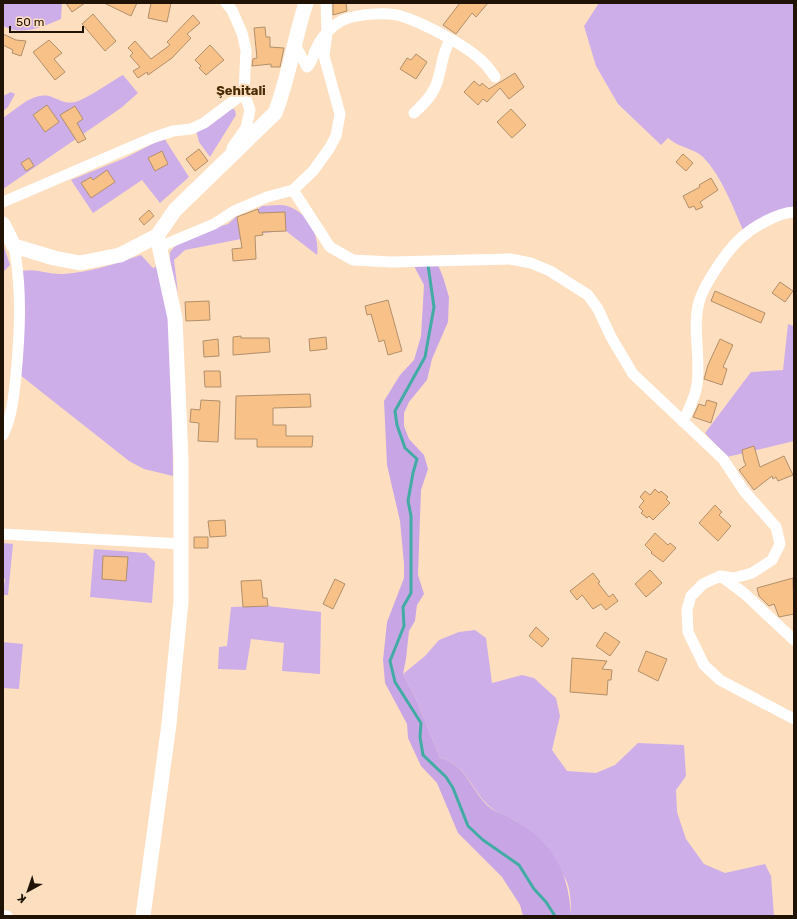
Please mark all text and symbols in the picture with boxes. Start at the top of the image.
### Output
scale bar [10,8,83,34]
text: 50 m [16,15,44,29]
district label: Şehitali [216,83,266,98]
north arrow [8,871,48,911]
text: K [14,891,29,906]

